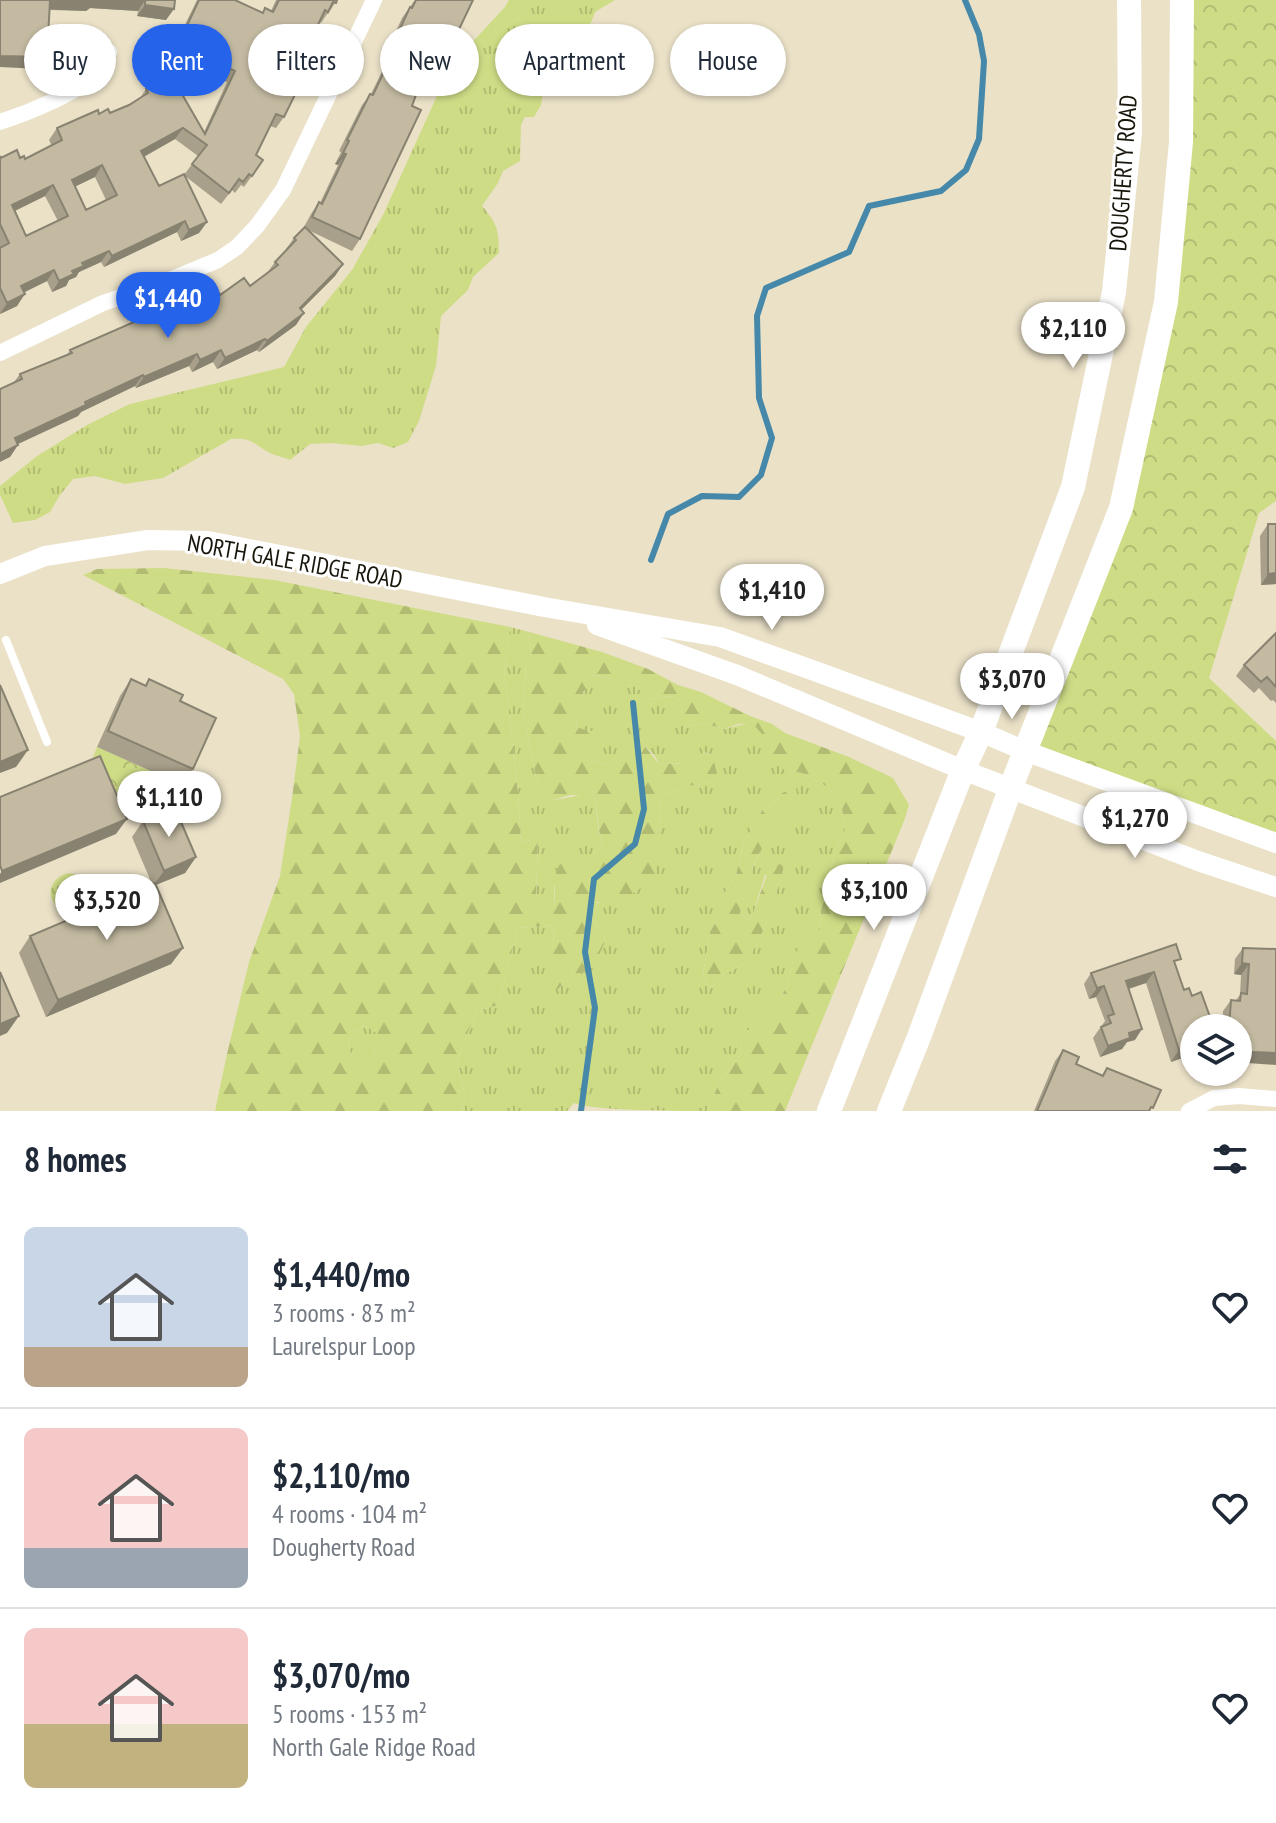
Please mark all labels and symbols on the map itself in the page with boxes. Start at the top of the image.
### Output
street label: DOUGHERTY ROAD [1102,94,1144,252]
pin: $1,440 [103,272,233,340]
pin: $2,110 [1008,302,1138,370]
street label: NORTH GALE RIDGE ROAD [185,527,405,595]
pin: $1,410 [707,564,837,632]
pin: $3,070 [947,653,1077,721]
pin: $1,110 [104,771,234,839]
pin: $1,270 [1070,792,1200,860]
pin: $3,100 [809,864,939,932]
pin: $3,520 [42,874,172,942]

